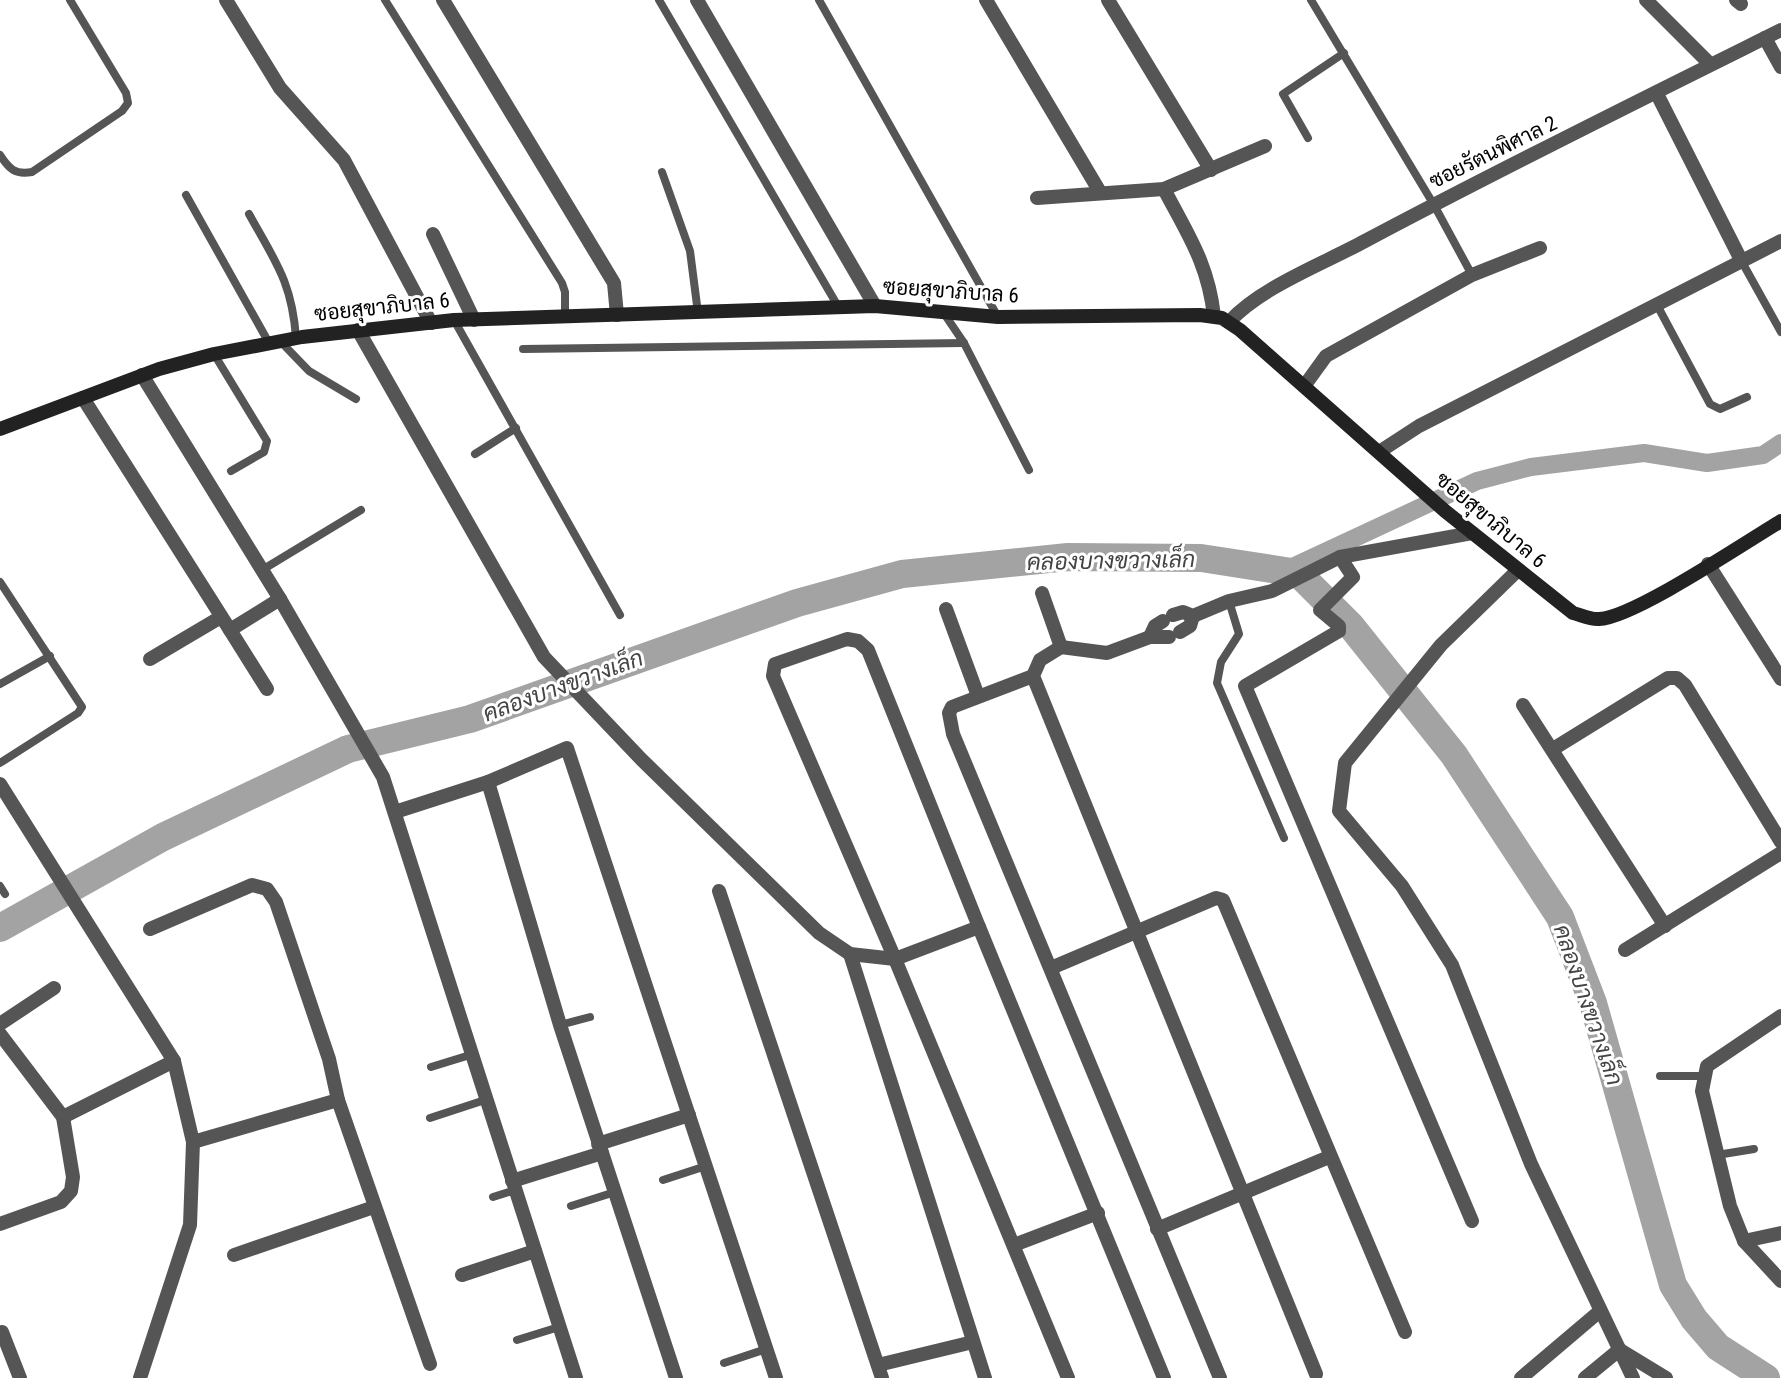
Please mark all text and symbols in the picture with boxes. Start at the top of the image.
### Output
street label: ซอยรัตนพิศาล 2 [1425,111,1561,193]
street label: ซอยสุขาภิบาล 6 [882,274,1020,310]
street label: ซอยสุขาภิบาล 6 [313,288,451,328]
street label: ซอยสุขาภิบาล 6 [1430,467,1551,574]
water label: คลองบางขวางเล็ก [1027,542,1195,576]
water label: คลองบางขวางเล็ก [478,641,647,727]
water label: คลองบางขวางเล็ก [1548,920,1632,1089]

